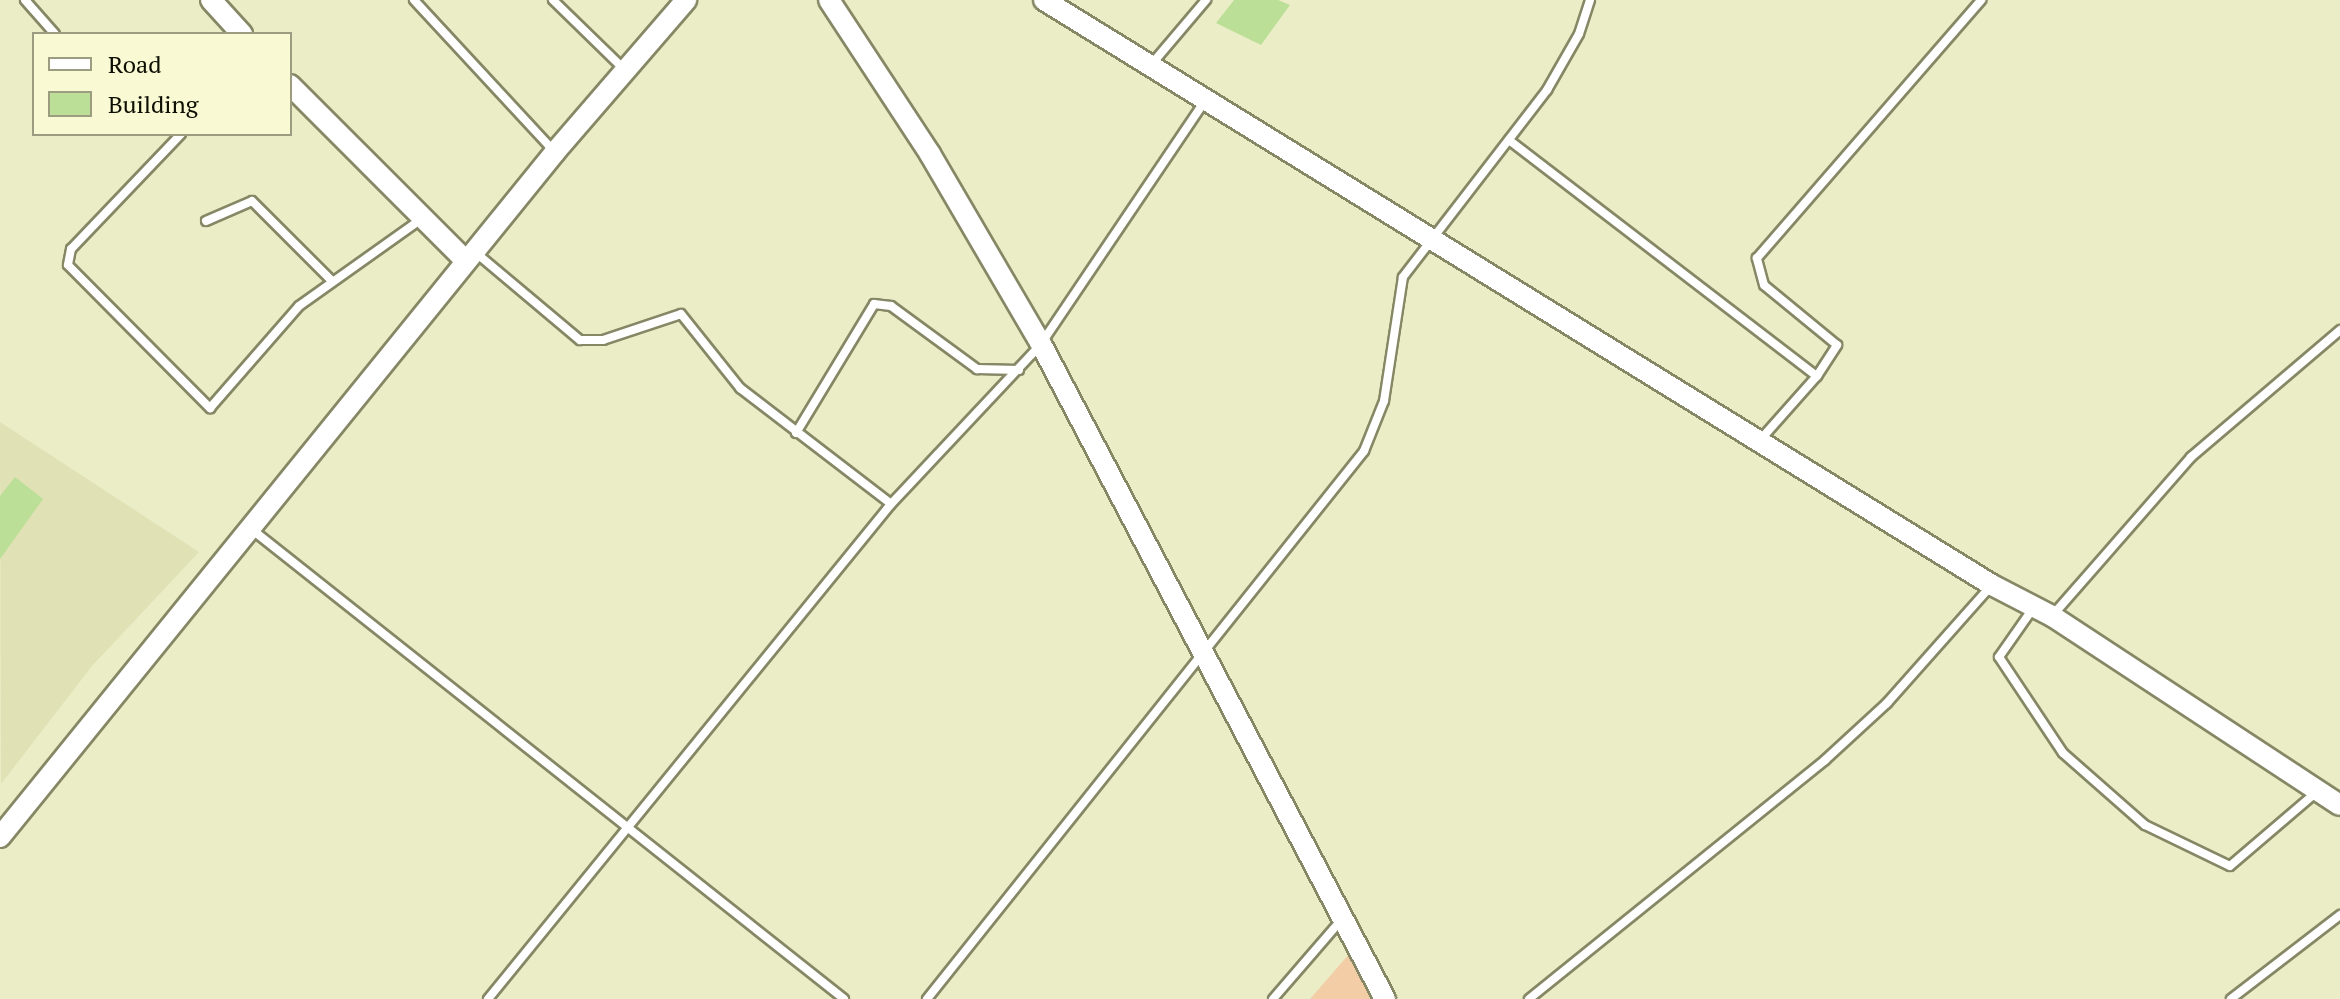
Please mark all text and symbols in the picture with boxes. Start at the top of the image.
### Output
legend [32,32,292,136]
text: Road [108,48,162,80]
text: Building [108,88,198,120]

